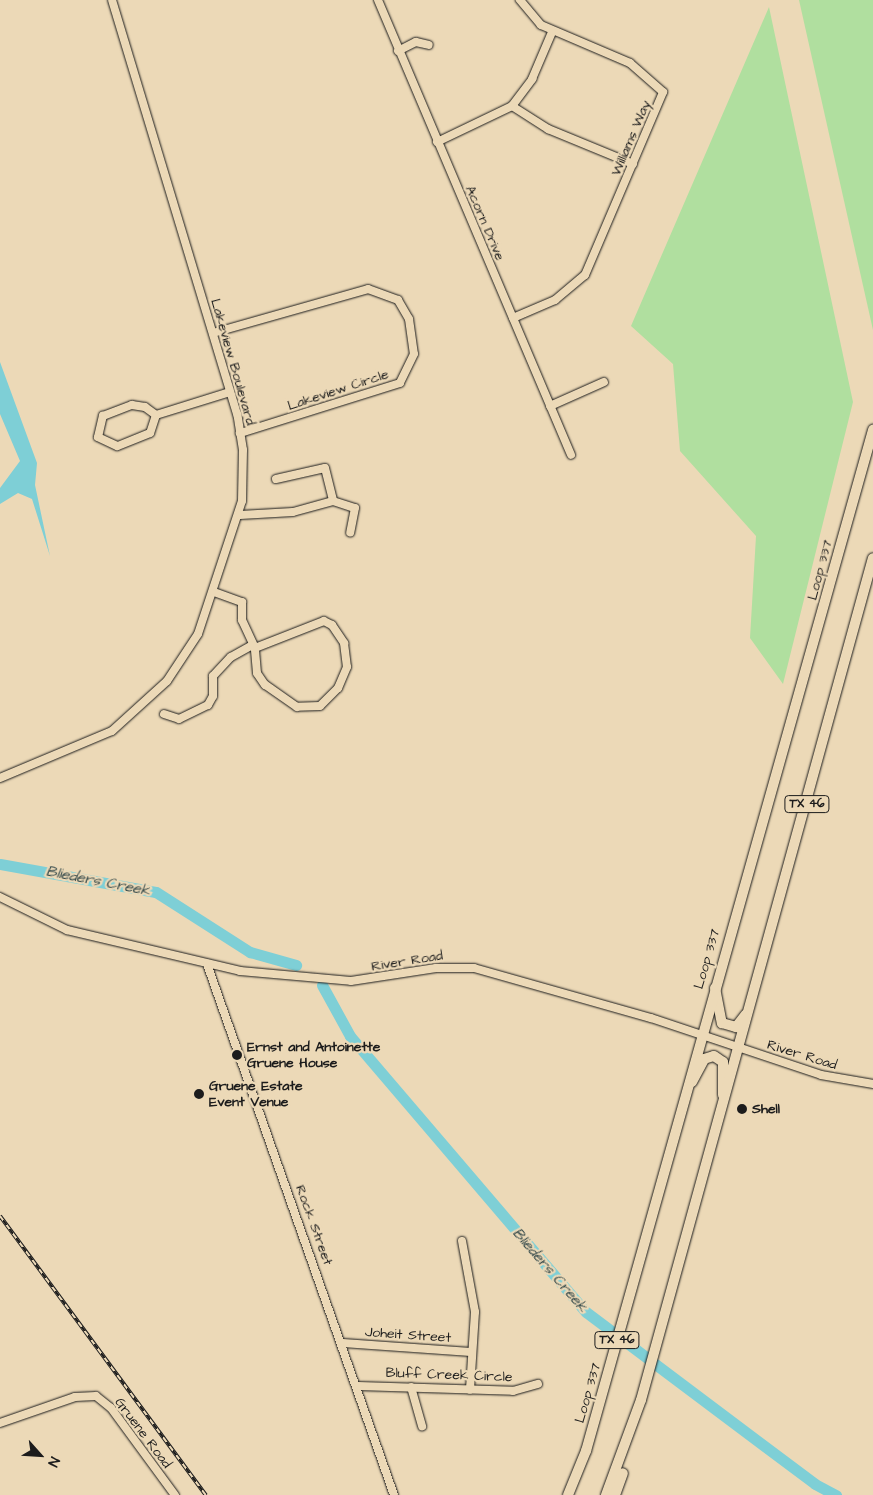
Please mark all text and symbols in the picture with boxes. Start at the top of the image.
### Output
street label: Williams Way [608,98,654,178]
street label: Acorn Drive [462,183,508,263]
street label: Lakeview Boulevard [207,297,259,427]
street label: Lakeview Circle [285,366,391,414]
street label: Loop 337 [804,538,836,602]
road number: TX 46 [783,794,831,814]
water label: Blieders Creek [45,862,151,900]
street label: Loop 337 [690,927,724,991]
street label: River Road [370,947,444,975]
street label: River Road [765,1036,839,1074]
place label: Ernst and Antoinette Gruene House [247,1039,380,1072]
marker: Ernst and Antoinette Gruene House [231,1049,243,1061]
place label: Gruene Estate Event Venue [209,1078,303,1110]
marker: Gruene Estate Event Venue [193,1088,205,1100]
place label: Shell [752,1101,780,1117]
marker: Shell [736,1103,748,1115]
street label: Rock Street [292,1183,336,1267]
water label: Blieders Creek [509,1224,591,1316]
street label: Joheit Street [364,1324,452,1346]
road number: TX 46 [593,1330,641,1350]
street label: Loop 337 [571,1361,605,1425]
street label: Bluff Creek Circle [385,1364,513,1386]
street label: Gruene Road [111,1394,175,1472]
north arrow [15,1430,65,1480]
text: N [43,1453,64,1470]

